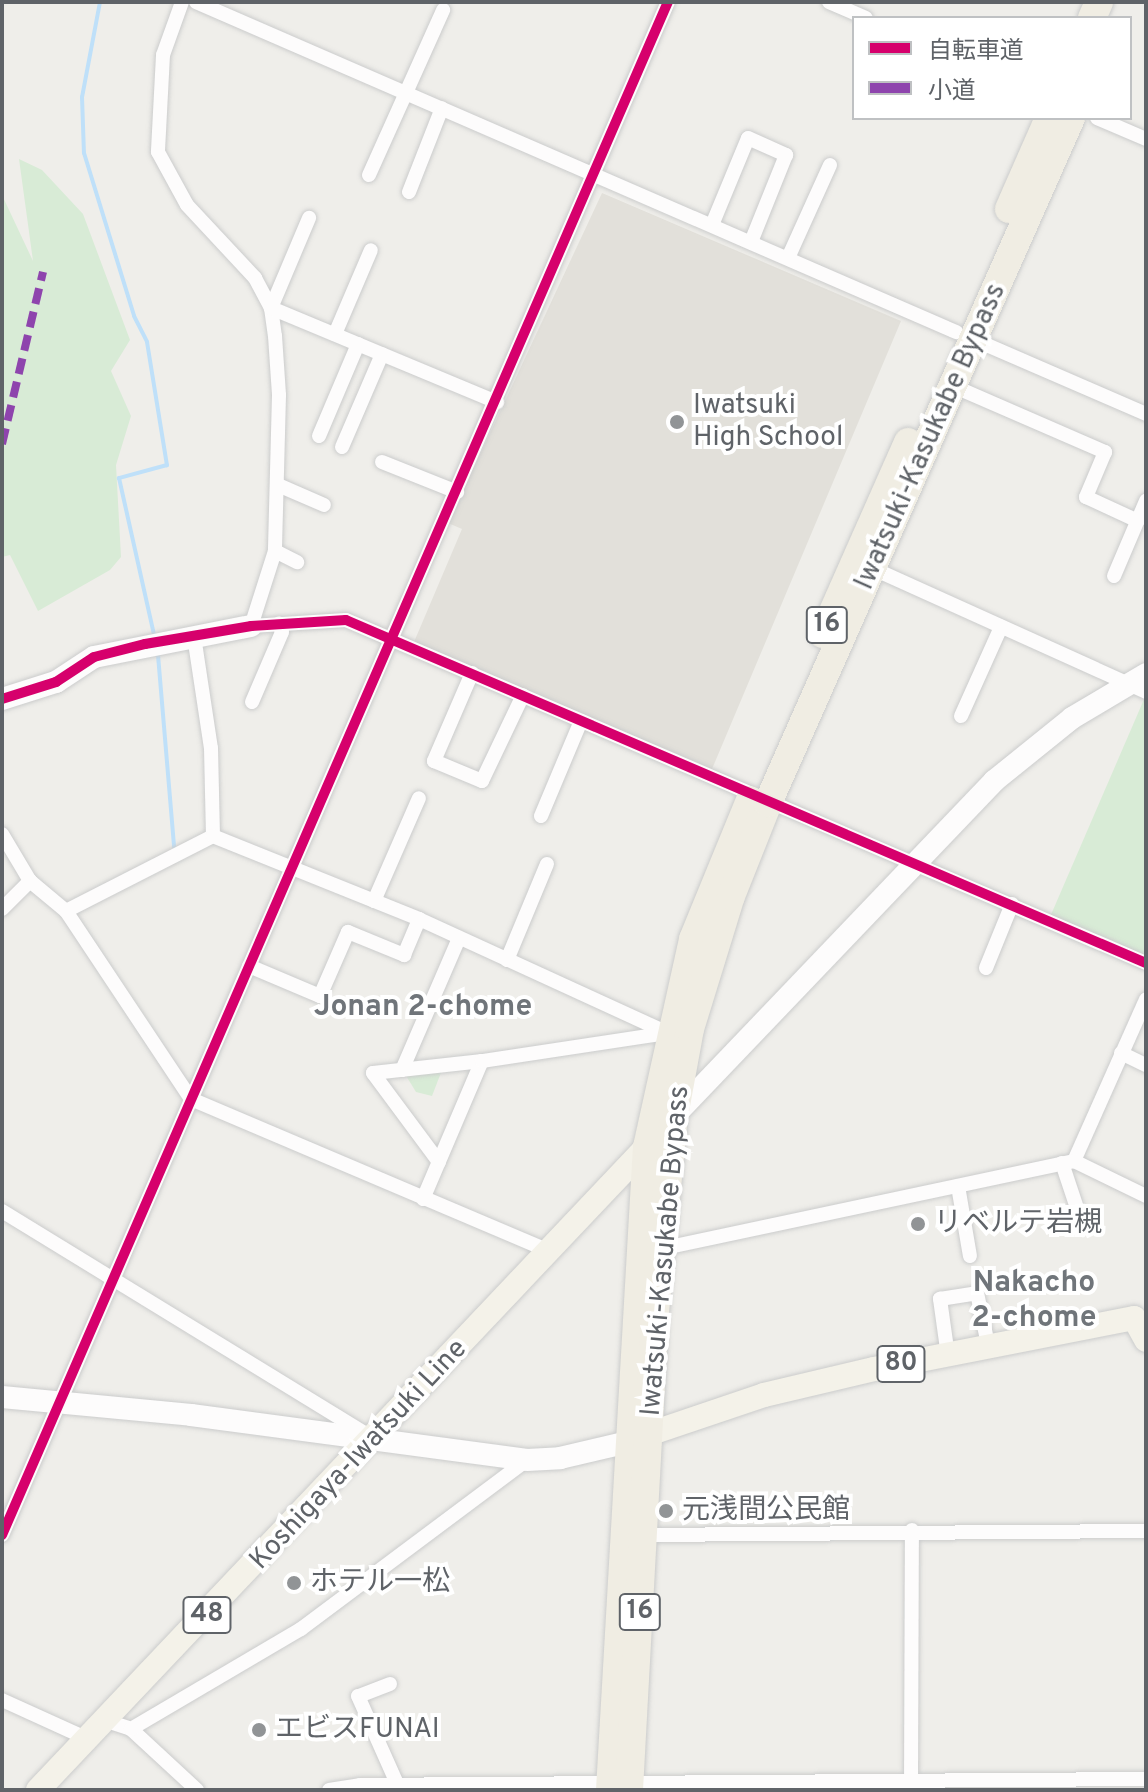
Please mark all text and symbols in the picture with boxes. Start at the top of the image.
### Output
legend [852,16,1132,120]
text: 自転車道 [928,37,1024,67]
text: 小道 [928,77,976,107]
street label: Iwatsuki-Kasukabe Bypass [848,279,1014,595]
place label: Iwatsuki High School [693,389,843,455]
marker: Iwatsuki High School [668,413,686,431]
road number: 16 [805,603,849,647]
district label: Jonan 2-chome [314,990,532,1026]
street label: Iwatsuki-Kasukabe Bypass [635,1084,697,1418]
place label: リベルテ岩槻 [934,1207,1102,1241]
marker: リベルテ岩槻 [909,1215,927,1233]
district label: Nakacho 2-chome [972,1266,1096,1336]
street label: Koshigaya-Iwatsuki Line [243,1333,475,1577]
road number: 80 [875,1342,927,1386]
place label: 元浅間公民館 [682,1494,850,1528]
marker: 元浅間公民館 [657,1502,675,1520]
place label: ホテル一松 [310,1566,450,1600]
marker: ホテル一松 [285,1574,303,1592]
road number: 16 [618,1590,662,1634]
road number: 48 [181,1593,233,1637]
place label: エビスFUNAI [275,1713,440,1747]
marker: エビスFUNAI [250,1721,268,1739]

